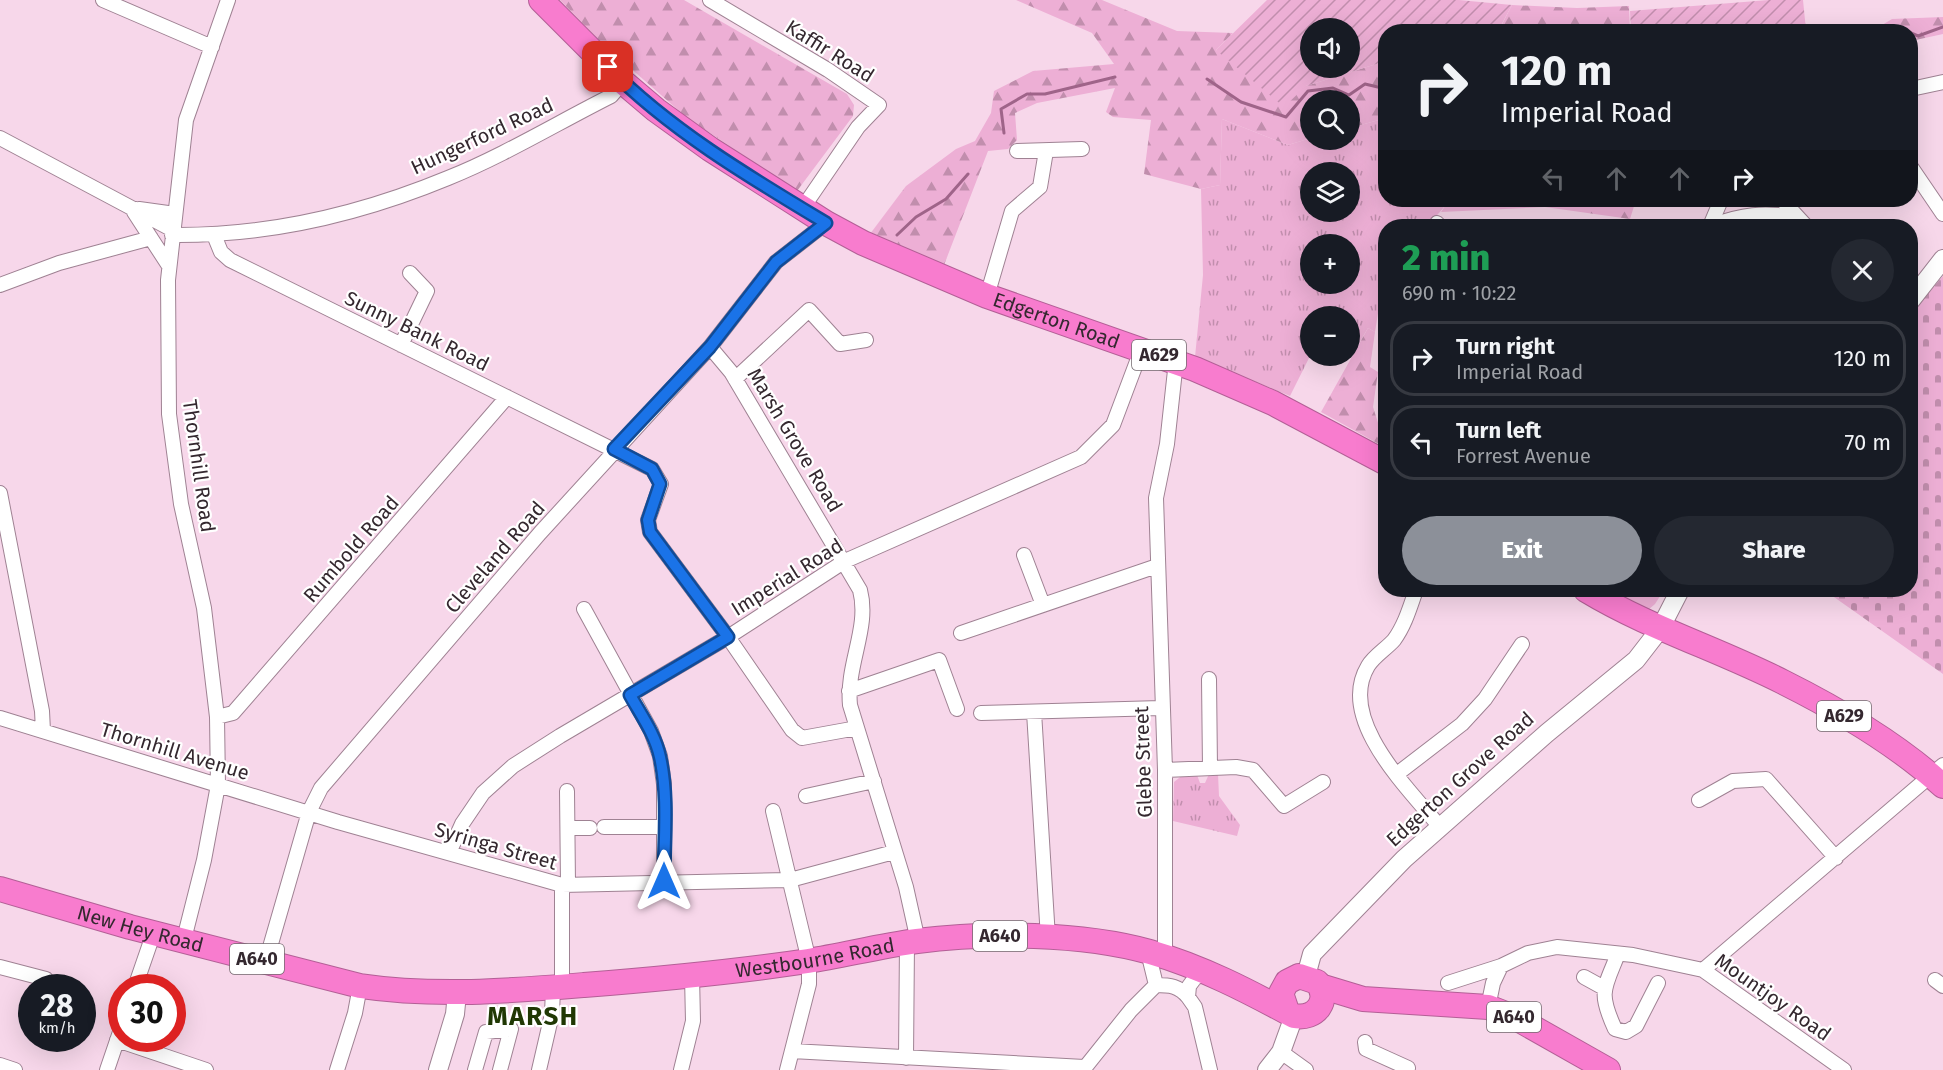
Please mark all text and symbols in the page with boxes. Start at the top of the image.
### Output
street label: Kaffir Road [781,14,879,88]
map controls [1300,18,1360,366]
button: sound [1300,18,1360,78]
pin [582,41,633,92]
text: 120 m [1501,46,1612,96]
icon: right [1402,48,1480,126]
icon: arrive [591,50,624,83]
button: search [1300,90,1360,150]
street label: Hungerford Road [407,93,557,179]
text: Imperial Road [1501,97,1673,129]
button: layers [1300,162,1360,222]
icon: left [1537,162,1570,195]
icon: ahead [1600,162,1633,195]
icon: ahead [1663,162,1696,195]
icon: right [1726,162,1759,195]
button: + [1300,234,1360,294]
text: 2 min [1402,236,1490,280]
button: close [1831,239,1894,302]
text: 690 m · 10:22 [1402,281,1516,305]
street label: Sunny Bank Road [341,286,493,376]
street label: Edgerton Road [990,287,1123,354]
button: − [1300,306,1360,366]
text: Turn right [1456,333,1555,360]
road number: A629 [1132,340,1186,370]
icon: right [1405,342,1438,375]
text: 120 m [1834,345,1891,372]
text: Imperial Road [1456,360,1583,384]
street label: Marsh Grove Road [743,364,847,516]
street label: Thornhill Road [178,398,220,534]
text: Turn left [1456,417,1541,444]
icon: left [1405,426,1438,459]
text: 70 m [1845,429,1891,456]
text: Forrest Avenue [1456,444,1591,468]
street label: Rumbold Road [298,491,404,607]
street label: Cleveland Road [440,496,550,618]
button: Exit [1402,516,1642,585]
button: Share [1654,516,1894,585]
street label: Imperial Road [727,533,847,621]
road number: A629 [1817,701,1871,731]
street label: Glebe Street [1129,705,1157,818]
street label: Edgerton Grove Road [1381,707,1539,851]
street label: Thornhill Avenue [98,717,252,785]
street label: Syringa Street [432,817,561,875]
position arrow [632,849,696,913]
street label: New Hey Road [74,900,206,957]
road number: A640 [973,921,1027,951]
street label: Westbourne Road [734,933,896,982]
road number: A640 [230,944,284,974]
street label: Mountjoy Road [1710,948,1836,1046]
speed limit sign: 30 [108,974,186,1052]
text: 28 [41,988,73,1024]
district label: MARSH [487,1001,579,1032]
road number: A640 [1487,1002,1541,1032]
text: km/h [38,1019,76,1037]

